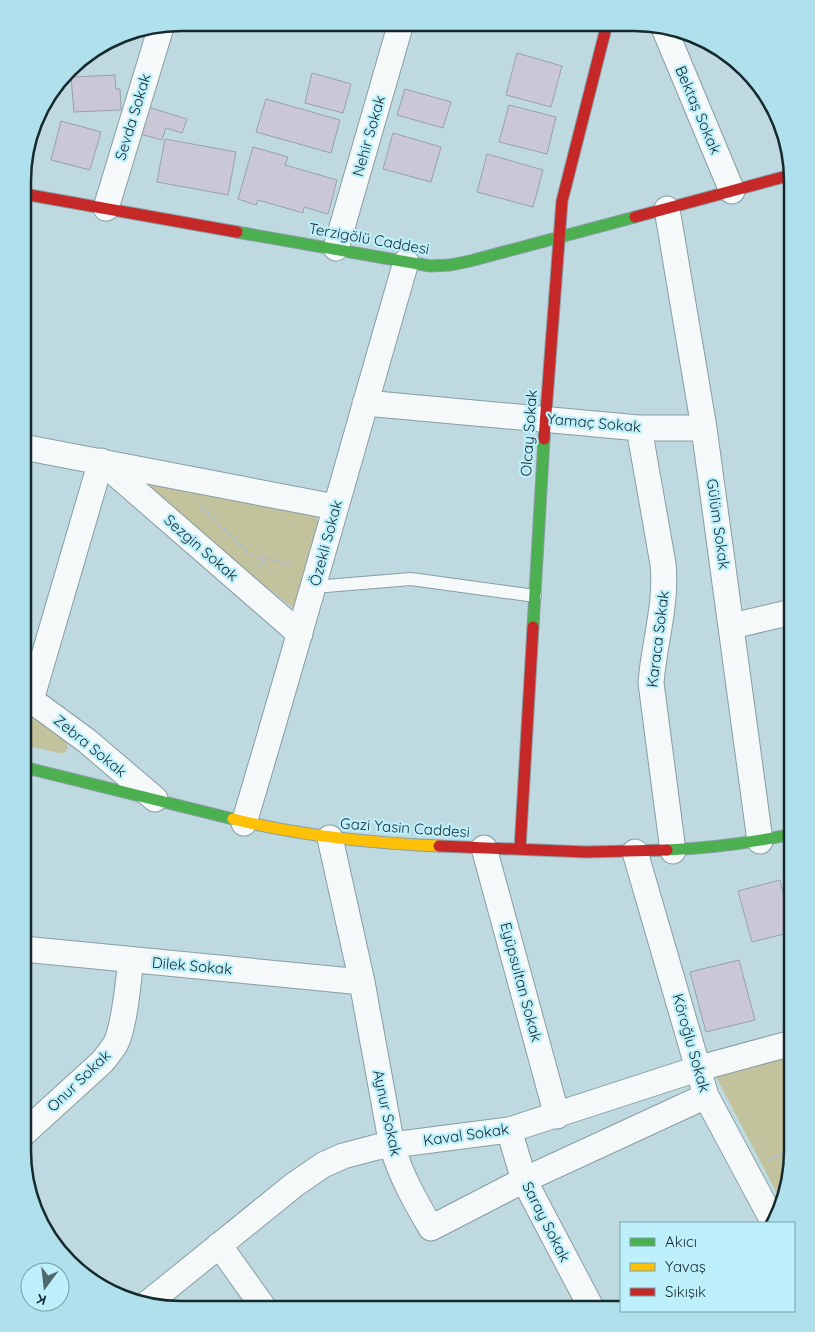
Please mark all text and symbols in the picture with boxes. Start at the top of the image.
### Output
street label: Bektaş Sokak [671,63,726,157]
street label: Sevda Sokak [110,71,155,162]
street label: Nehir Sokak [348,93,389,179]
street label: Terzigölü Caddesi [307,219,431,258]
street label: Olcay Sokak [516,389,541,477]
street label: Yamaç Sokak [546,409,642,436]
street label: Gülüm Sokak [703,477,734,570]
street label: Özekli Sokak [305,498,346,588]
street label: Sezgin Sokak [160,510,242,585]
street label: Karaca Sokak [642,589,673,688]
street label: Zebra Sokak [50,710,131,781]
street label: Gazi Yasin Caddesi [340,813,471,842]
street label: Eyüpsultan Sokak [496,920,547,1044]
street label: Dilek Sokak [151,953,233,978]
street label: Köroğlu Sokak [668,991,715,1094]
street label: Onur Sokak [43,1046,114,1116]
street label: Aynur Sokak [369,1068,406,1158]
street label: Kaval Sokak [422,1119,510,1150]
street label: Saray Sokak [518,1179,575,1265]
legend [620,1222,795,1312]
text: Akıcı [665,1232,697,1251]
text: Yavaş [665,1257,706,1276]
north arrow [20,1262,70,1312]
text: Sıkışık [665,1282,706,1301]
text: K [35,1290,48,1309]

